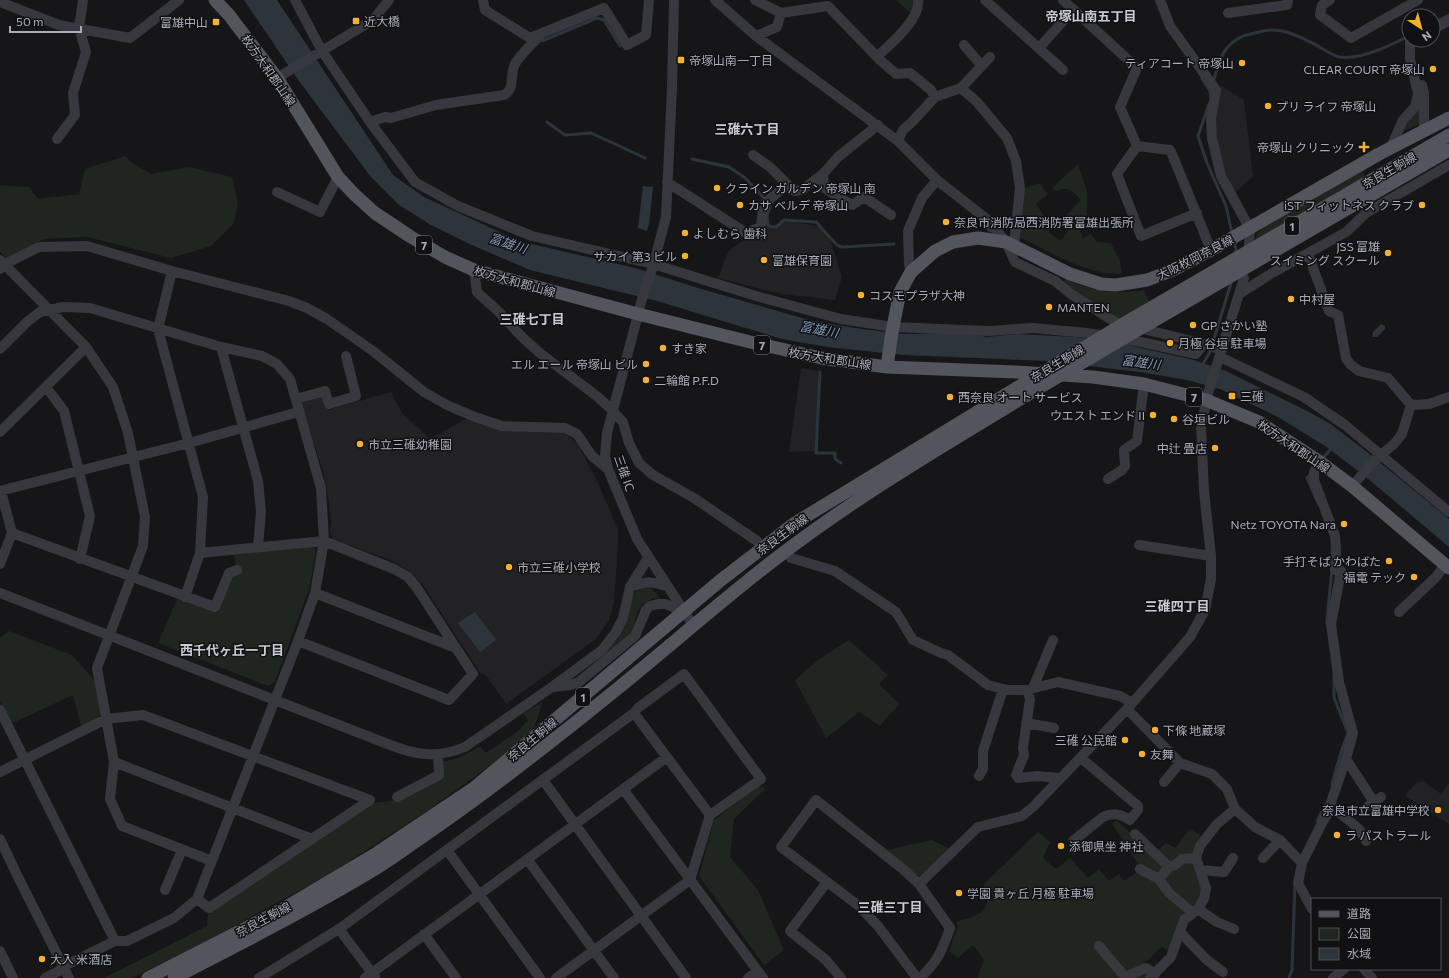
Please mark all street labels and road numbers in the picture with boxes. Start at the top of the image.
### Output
street label: 枚方大和郡山線 [239,32,299,108]
street label: 奈良生駒線 [1360,149,1418,191]
road number: 1 [1285,217,1299,235]
street label: 大阪枚岡奈良線 [1154,232,1236,282]
road number: 7 [416,236,432,254]
street label: 枚方大和郡山線 [473,263,557,299]
road number: 7 [754,336,770,354]
street label: 奈良生駒線 [1028,342,1086,384]
street label: 枚方大和郡山線 [787,345,873,371]
road number: 7 [1186,388,1202,406]
street label: 枚方大和郡山線 [1255,417,1333,475]
street label: 三碓 IC [612,453,638,493]
street label: 奈良生駒線 [754,511,810,557]
road number: 1 [576,688,590,706]
street label: 奈良生駒線 [505,714,559,764]
street label: 奈良生駒線 [233,899,293,939]

